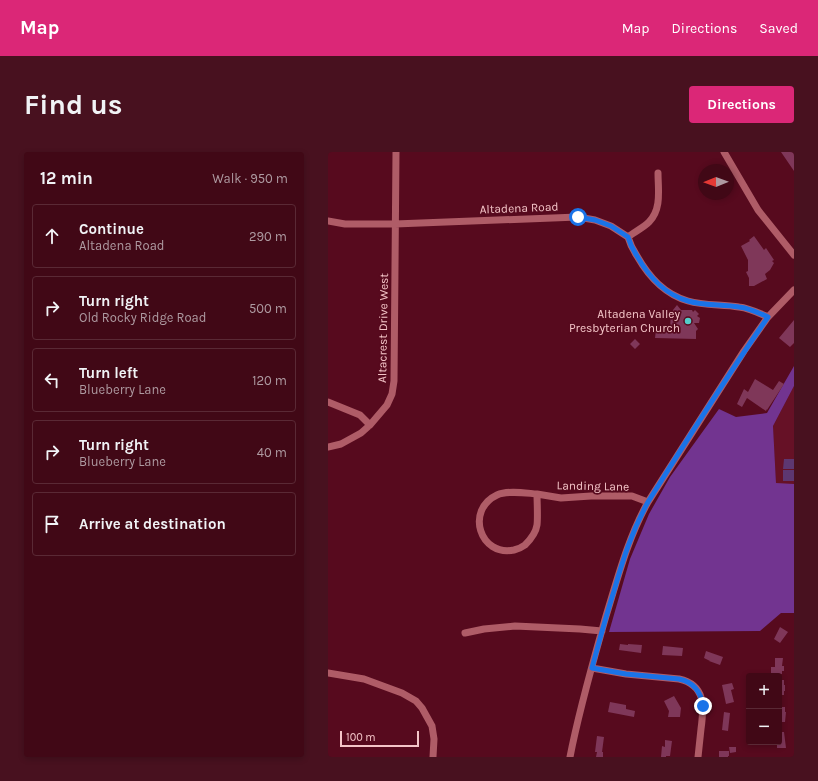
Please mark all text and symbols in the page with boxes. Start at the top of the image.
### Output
text: Map [20,17,59,39]
text: Map [622,20,650,37]
text: Directions [672,20,737,37]
text: Saved [759,20,798,37]
button: Directions [689,86,794,123]
text: Find us [24,88,123,121]
north arrow [698,164,734,200]
text: 12 min [40,168,93,188]
text: Walk · 950 m [212,171,288,186]
street label: Altadena Road [479,200,559,216]
route start [569,208,587,226]
text: Continue [79,220,144,238]
icon: ahead [41,225,63,247]
text: 290 m [249,229,287,244]
text: Altadena Road [79,238,165,253]
street label: Altacrest Drive West [375,272,391,383]
text: Turn right [79,292,149,310]
icon: right [41,297,63,319]
text: 500 m [249,301,287,316]
place label: Altadena Valley Presbyterian Church [569,307,680,335]
text: Old Rocky Ridge Road [79,310,206,325]
marker: Altadena Valley Presbyterian Church [683,316,693,326]
text: Turn left [79,364,138,382]
icon: left [41,369,63,391]
text: 120 m [252,373,287,388]
text: Blueberry Lane [79,382,166,397]
text: Turn right [79,436,149,454]
icon: right [41,441,63,463]
text: 40 m [257,445,287,460]
text: Blueberry Lane [79,454,166,469]
street label: Landing Lane [557,478,629,494]
icon: arrive [41,513,63,535]
text: Arrive at destination [79,515,226,533]
map controls [746,673,782,745]
button: + [746,673,782,709]
route end [694,697,712,715]
button: − [746,709,782,745]
scale bar [340,729,419,748]
text: 100 m [346,731,376,744]

